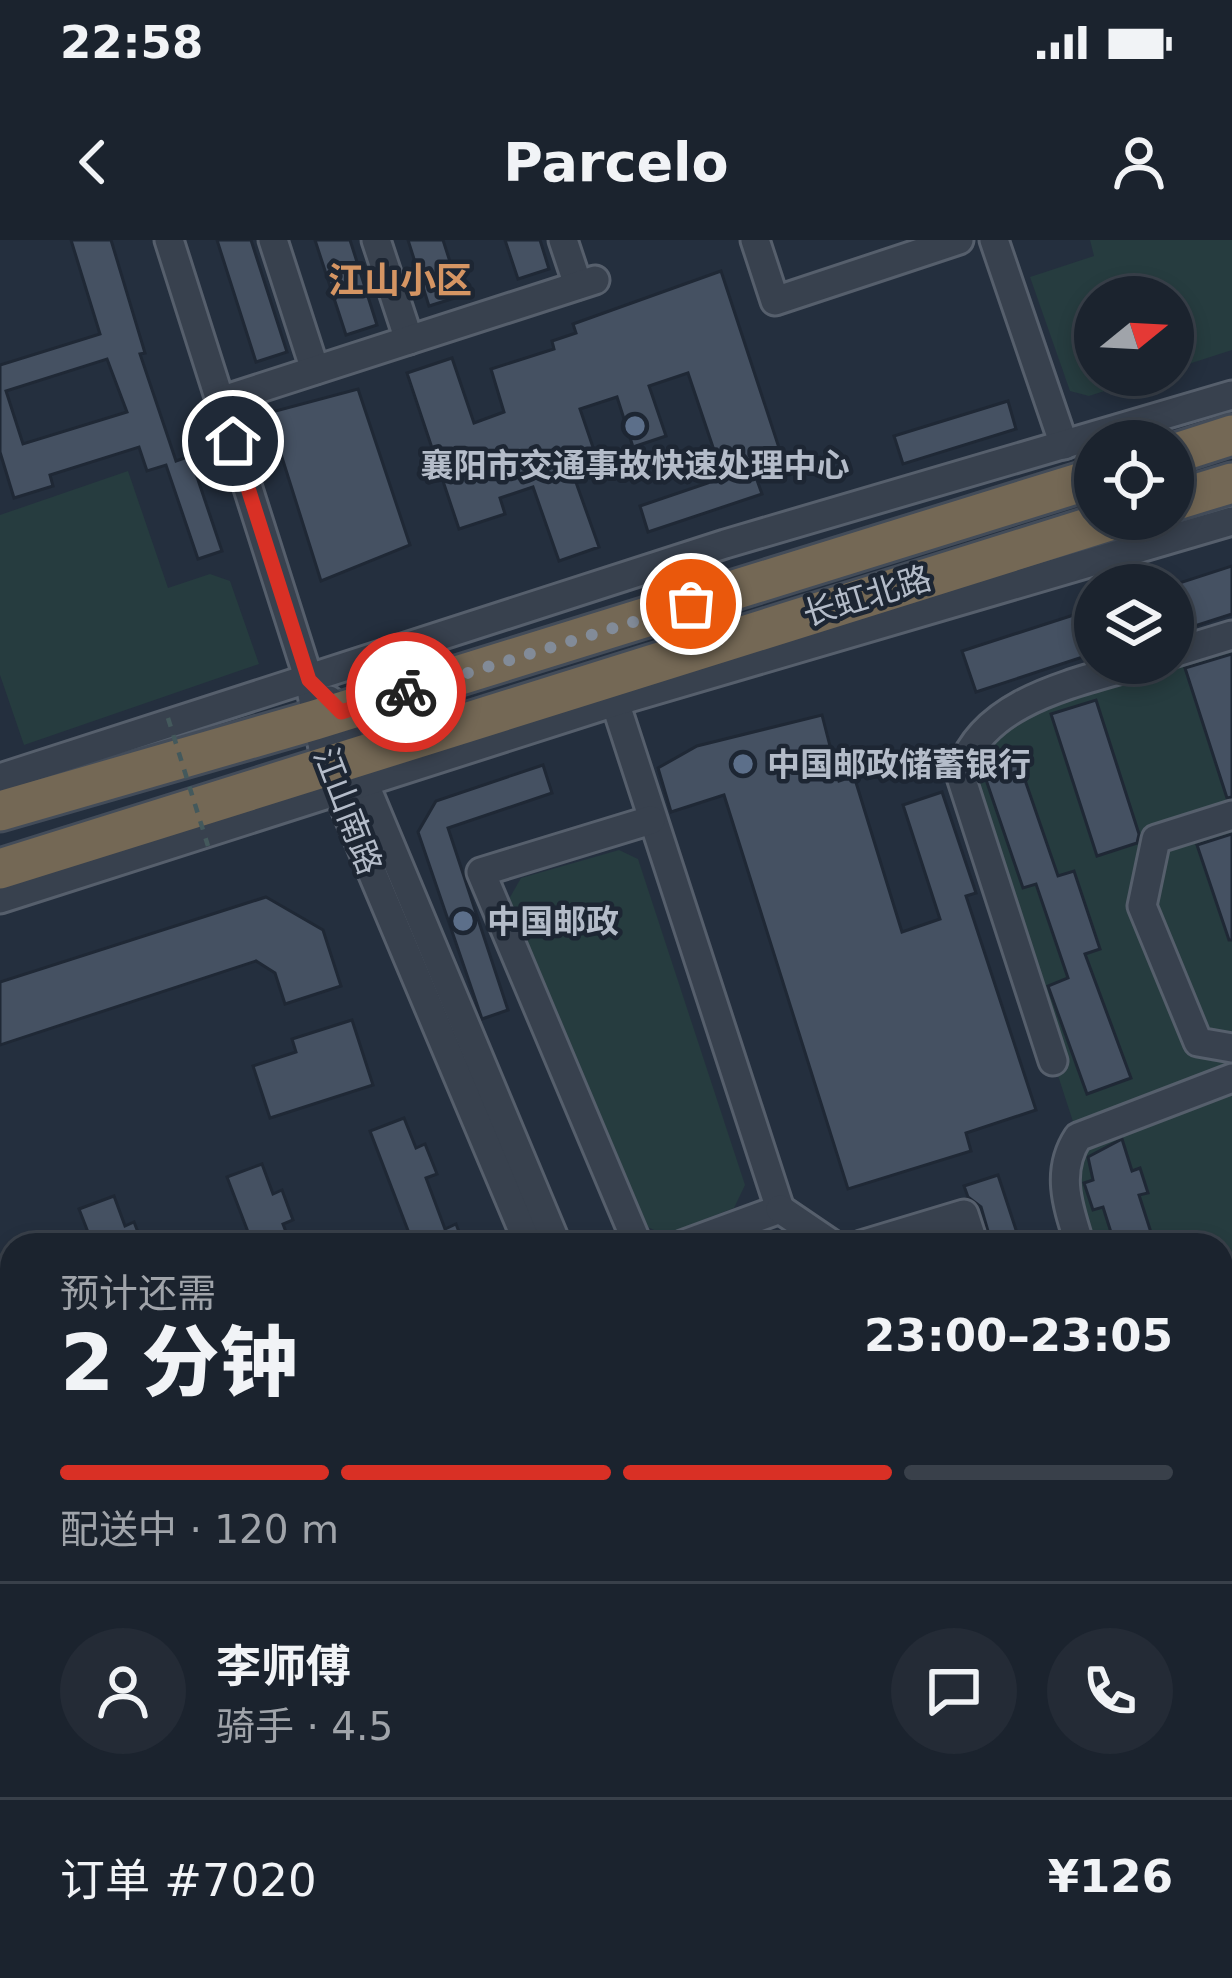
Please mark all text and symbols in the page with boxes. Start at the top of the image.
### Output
text: 22:58 [60,16,203,69]
icon: back [60,129,126,195]
icon: person [1106,129,1172,195]
text: Parcelo [503,131,729,194]
district label: 江山小区 [328,260,472,301]
north arrow [1074,276,1194,396]
map controls [1074,276,1194,684]
pin [182,390,284,492]
icon: home [200,408,266,474]
marker: 襄阳市交通事故快速处理中心 [622,413,648,439]
button: locate [1074,420,1194,540]
place label: 襄阳市交通事故快速处理中心 [421,446,850,485]
pin [640,553,742,655]
street label: 长虹北路 [798,558,936,634]
button: layers [1074,564,1194,684]
icon: bag [658,571,724,637]
courier [346,632,466,752]
icon: bike [373,659,439,725]
street label: 江山南路 [306,742,390,880]
place label: 中国邮政储蓄银行 [767,745,1031,784]
marker: 中国邮政储蓄银行 [730,751,756,777]
place label: 中国邮政 [487,902,619,941]
marker: 中国邮政 [450,908,476,934]
text: 预计还需 [60,1271,216,1316]
text: 23:00–23:05 [864,1309,1173,1362]
text: 2 分钟 [60,1318,297,1408]
text: 配送中 · 120 m [60,1507,339,1552]
button: person [60,1628,186,1754]
button: chat [891,1628,1017,1754]
button: phone [1047,1628,1173,1754]
text: 李师傅 [216,1640,351,1693]
text: 骑手 · 4.5 [216,1704,393,1749]
text: ¥126 [1048,1850,1173,1903]
text: 订单 #7020 [60,1854,317,1907]

